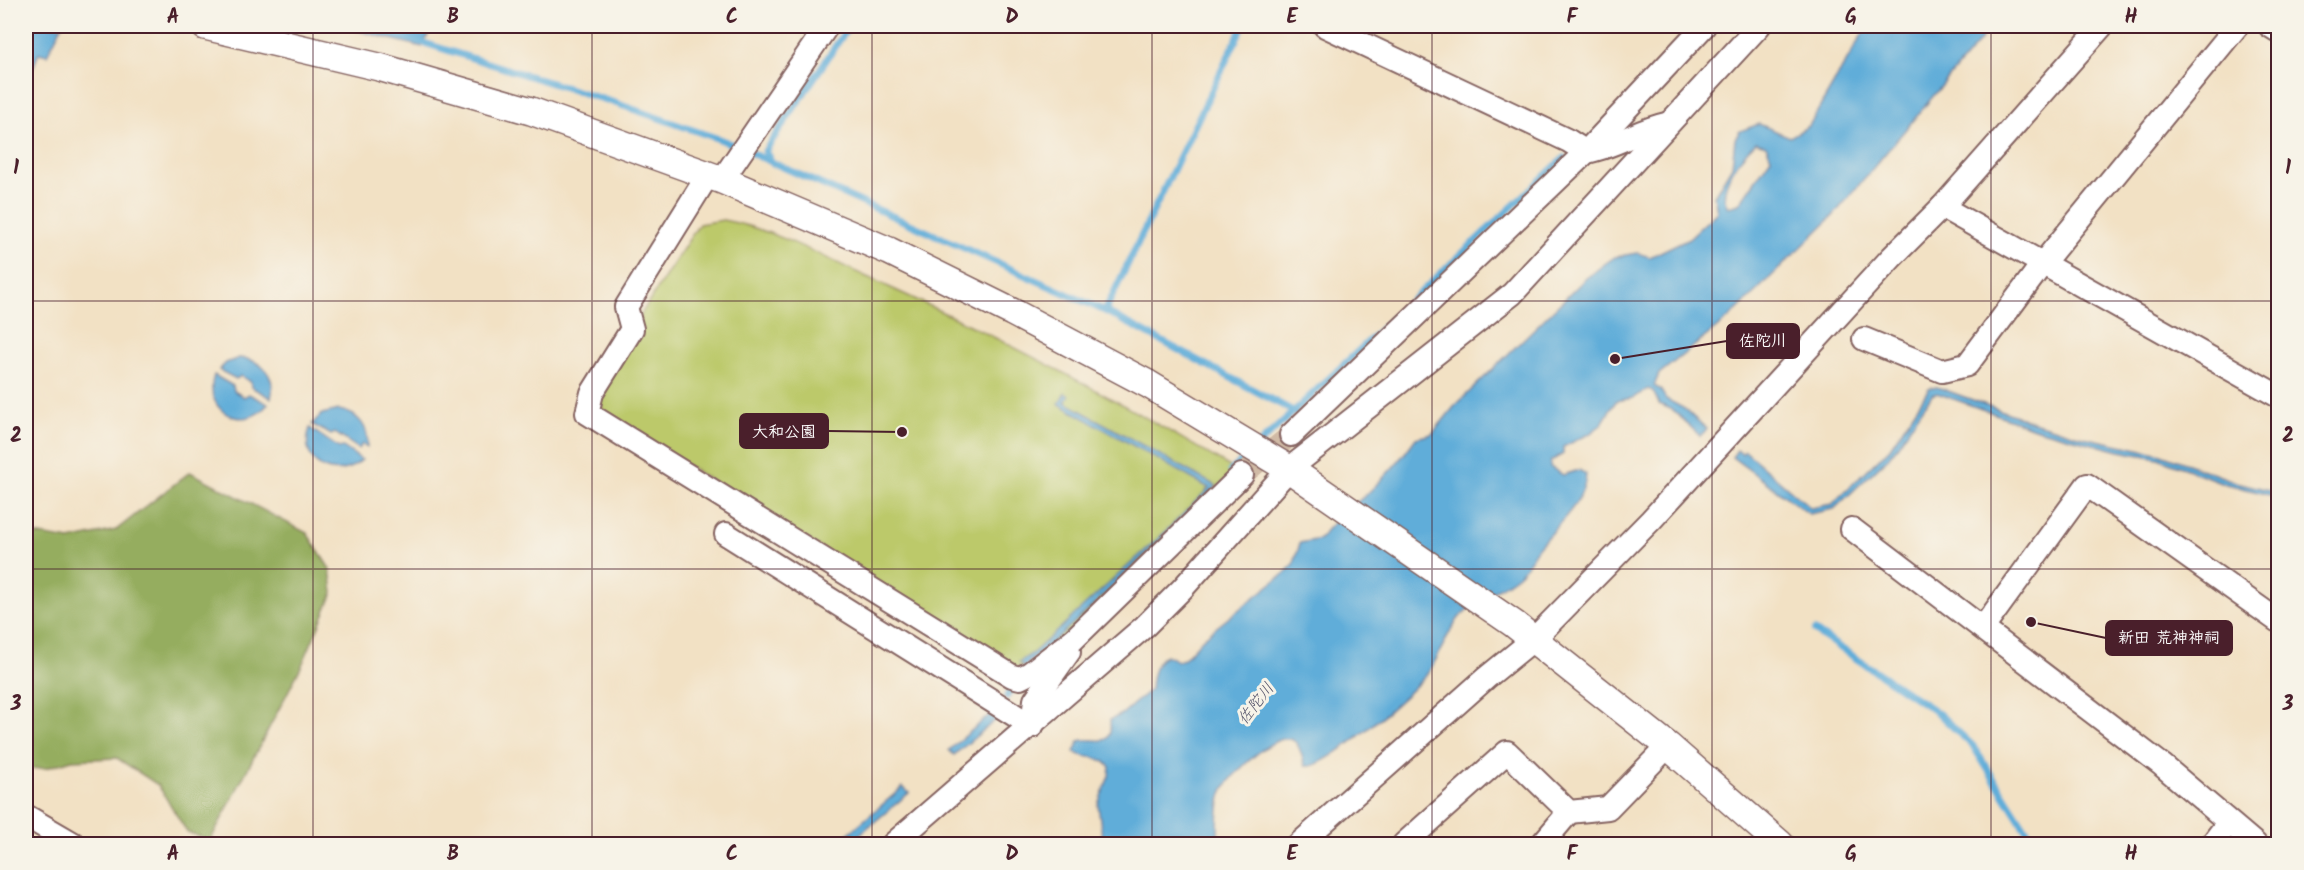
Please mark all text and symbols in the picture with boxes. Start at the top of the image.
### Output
text: A [167,2,179,34]
text: B [447,2,459,34]
text: C [726,2,738,34]
text: D [1005,2,1019,34]
text: E [1286,2,1298,34]
text: F [1567,2,1579,34]
text: G [1845,2,1857,34]
text: H [2124,2,2138,34]
text: 1 [13,153,19,185]
text: 1 [2285,153,2291,185]
callout: 佐陀川 [1727,324,1799,358]
text: 佐陀川 [1739,329,1787,354]
callout: 大和公園 [740,414,828,448]
text: 大和公園 [752,420,816,445]
text: 2 [10,421,22,453]
text: 2 [2282,421,2294,453]
callout: 新田 荒神神祠 [2106,621,2232,655]
text: 新田 荒神神祠 [2118,626,2220,651]
water label: 佐陀川 [1232,677,1281,731]
text: 3 [10,689,22,721]
text: 3 [2282,689,2294,721]
text: A [167,839,179,870]
text: B [447,839,459,870]
text: C [726,839,738,870]
text: D [1005,839,1019,870]
text: E [1286,839,1298,870]
text: F [1567,839,1579,870]
text: G [1845,839,1857,870]
text: H [2124,839,2138,870]

